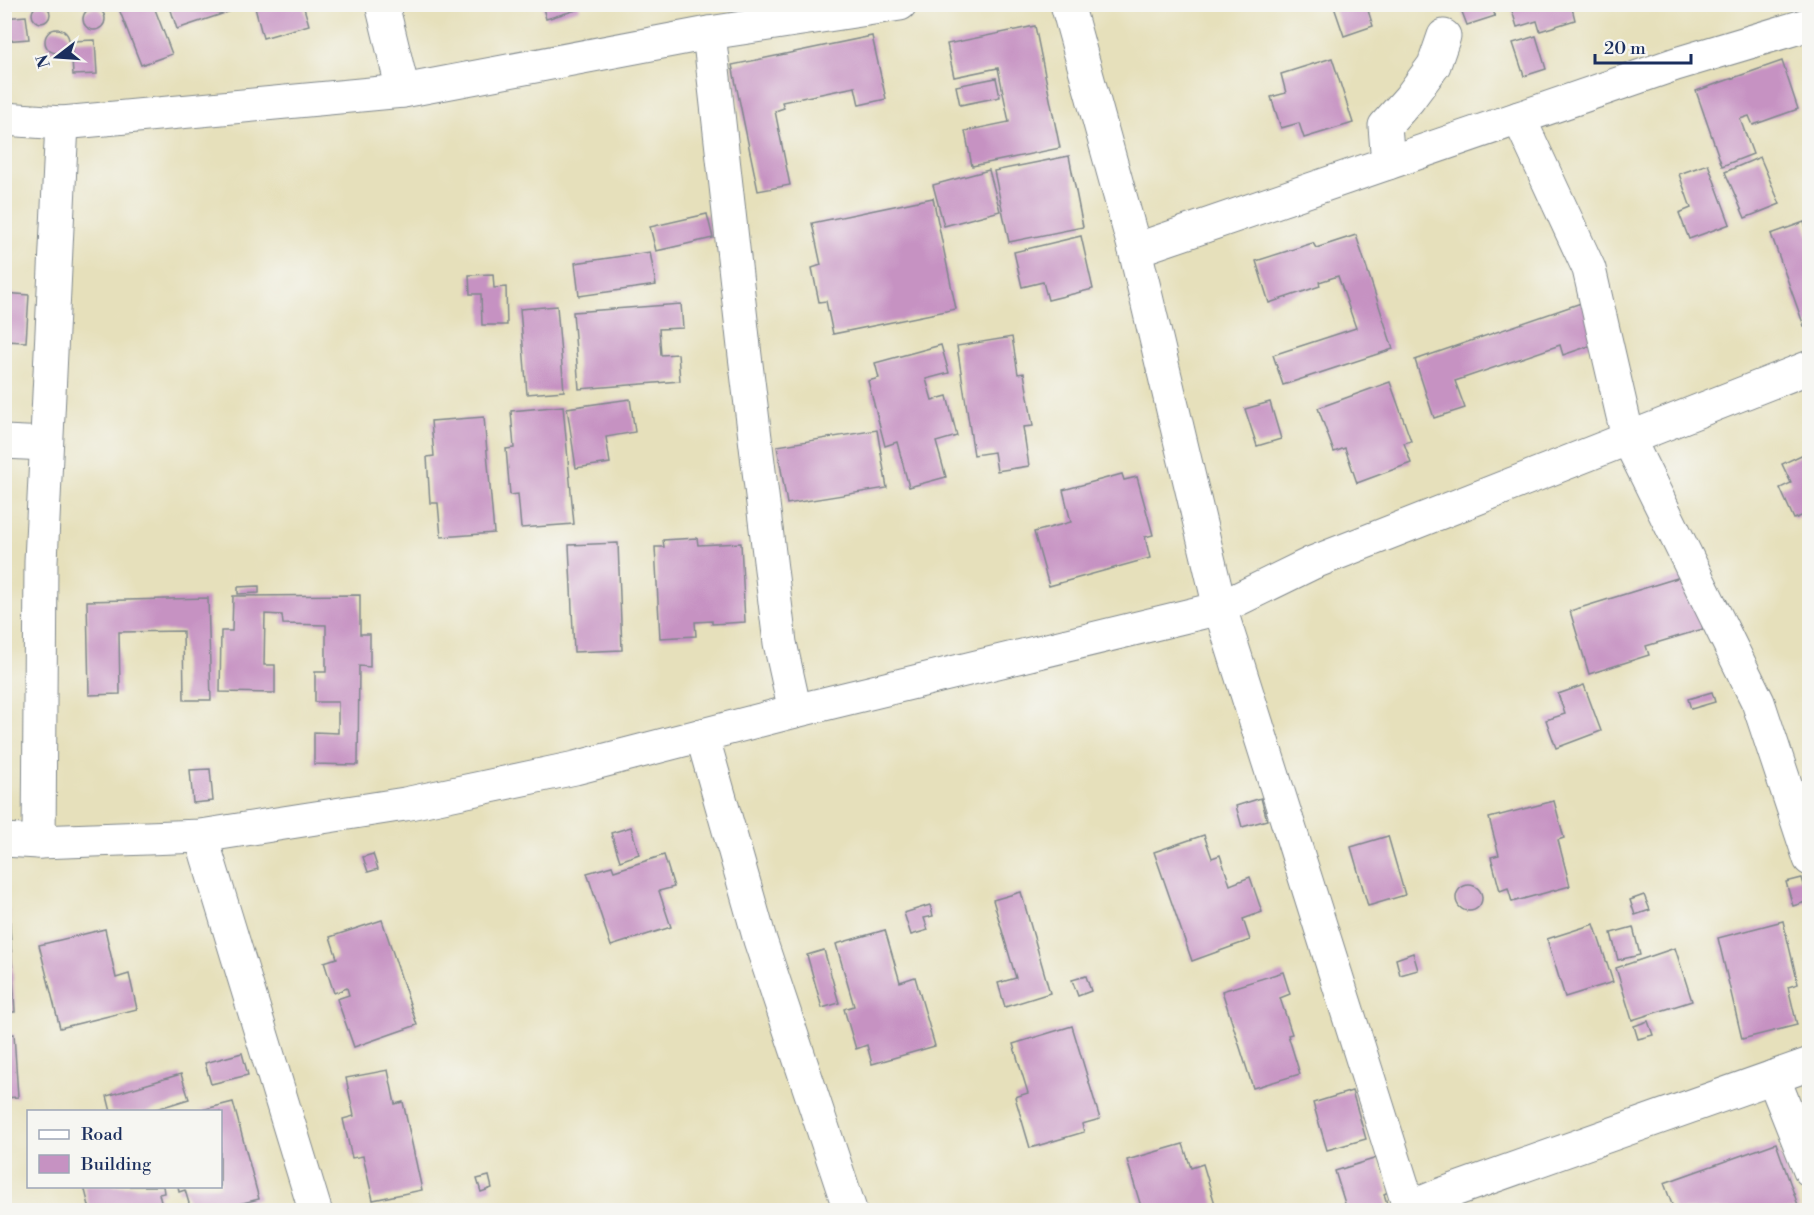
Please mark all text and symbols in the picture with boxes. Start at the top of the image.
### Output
north arrow [27,27,87,87]
scale bar [1595,27,1691,65]
text: 20 m [1604,37,1646,60]
text: N [32,52,55,70]
legend [27,1110,222,1188]
text: Road [81,1123,124,1146]
text: Building [80,1153,152,1176]

